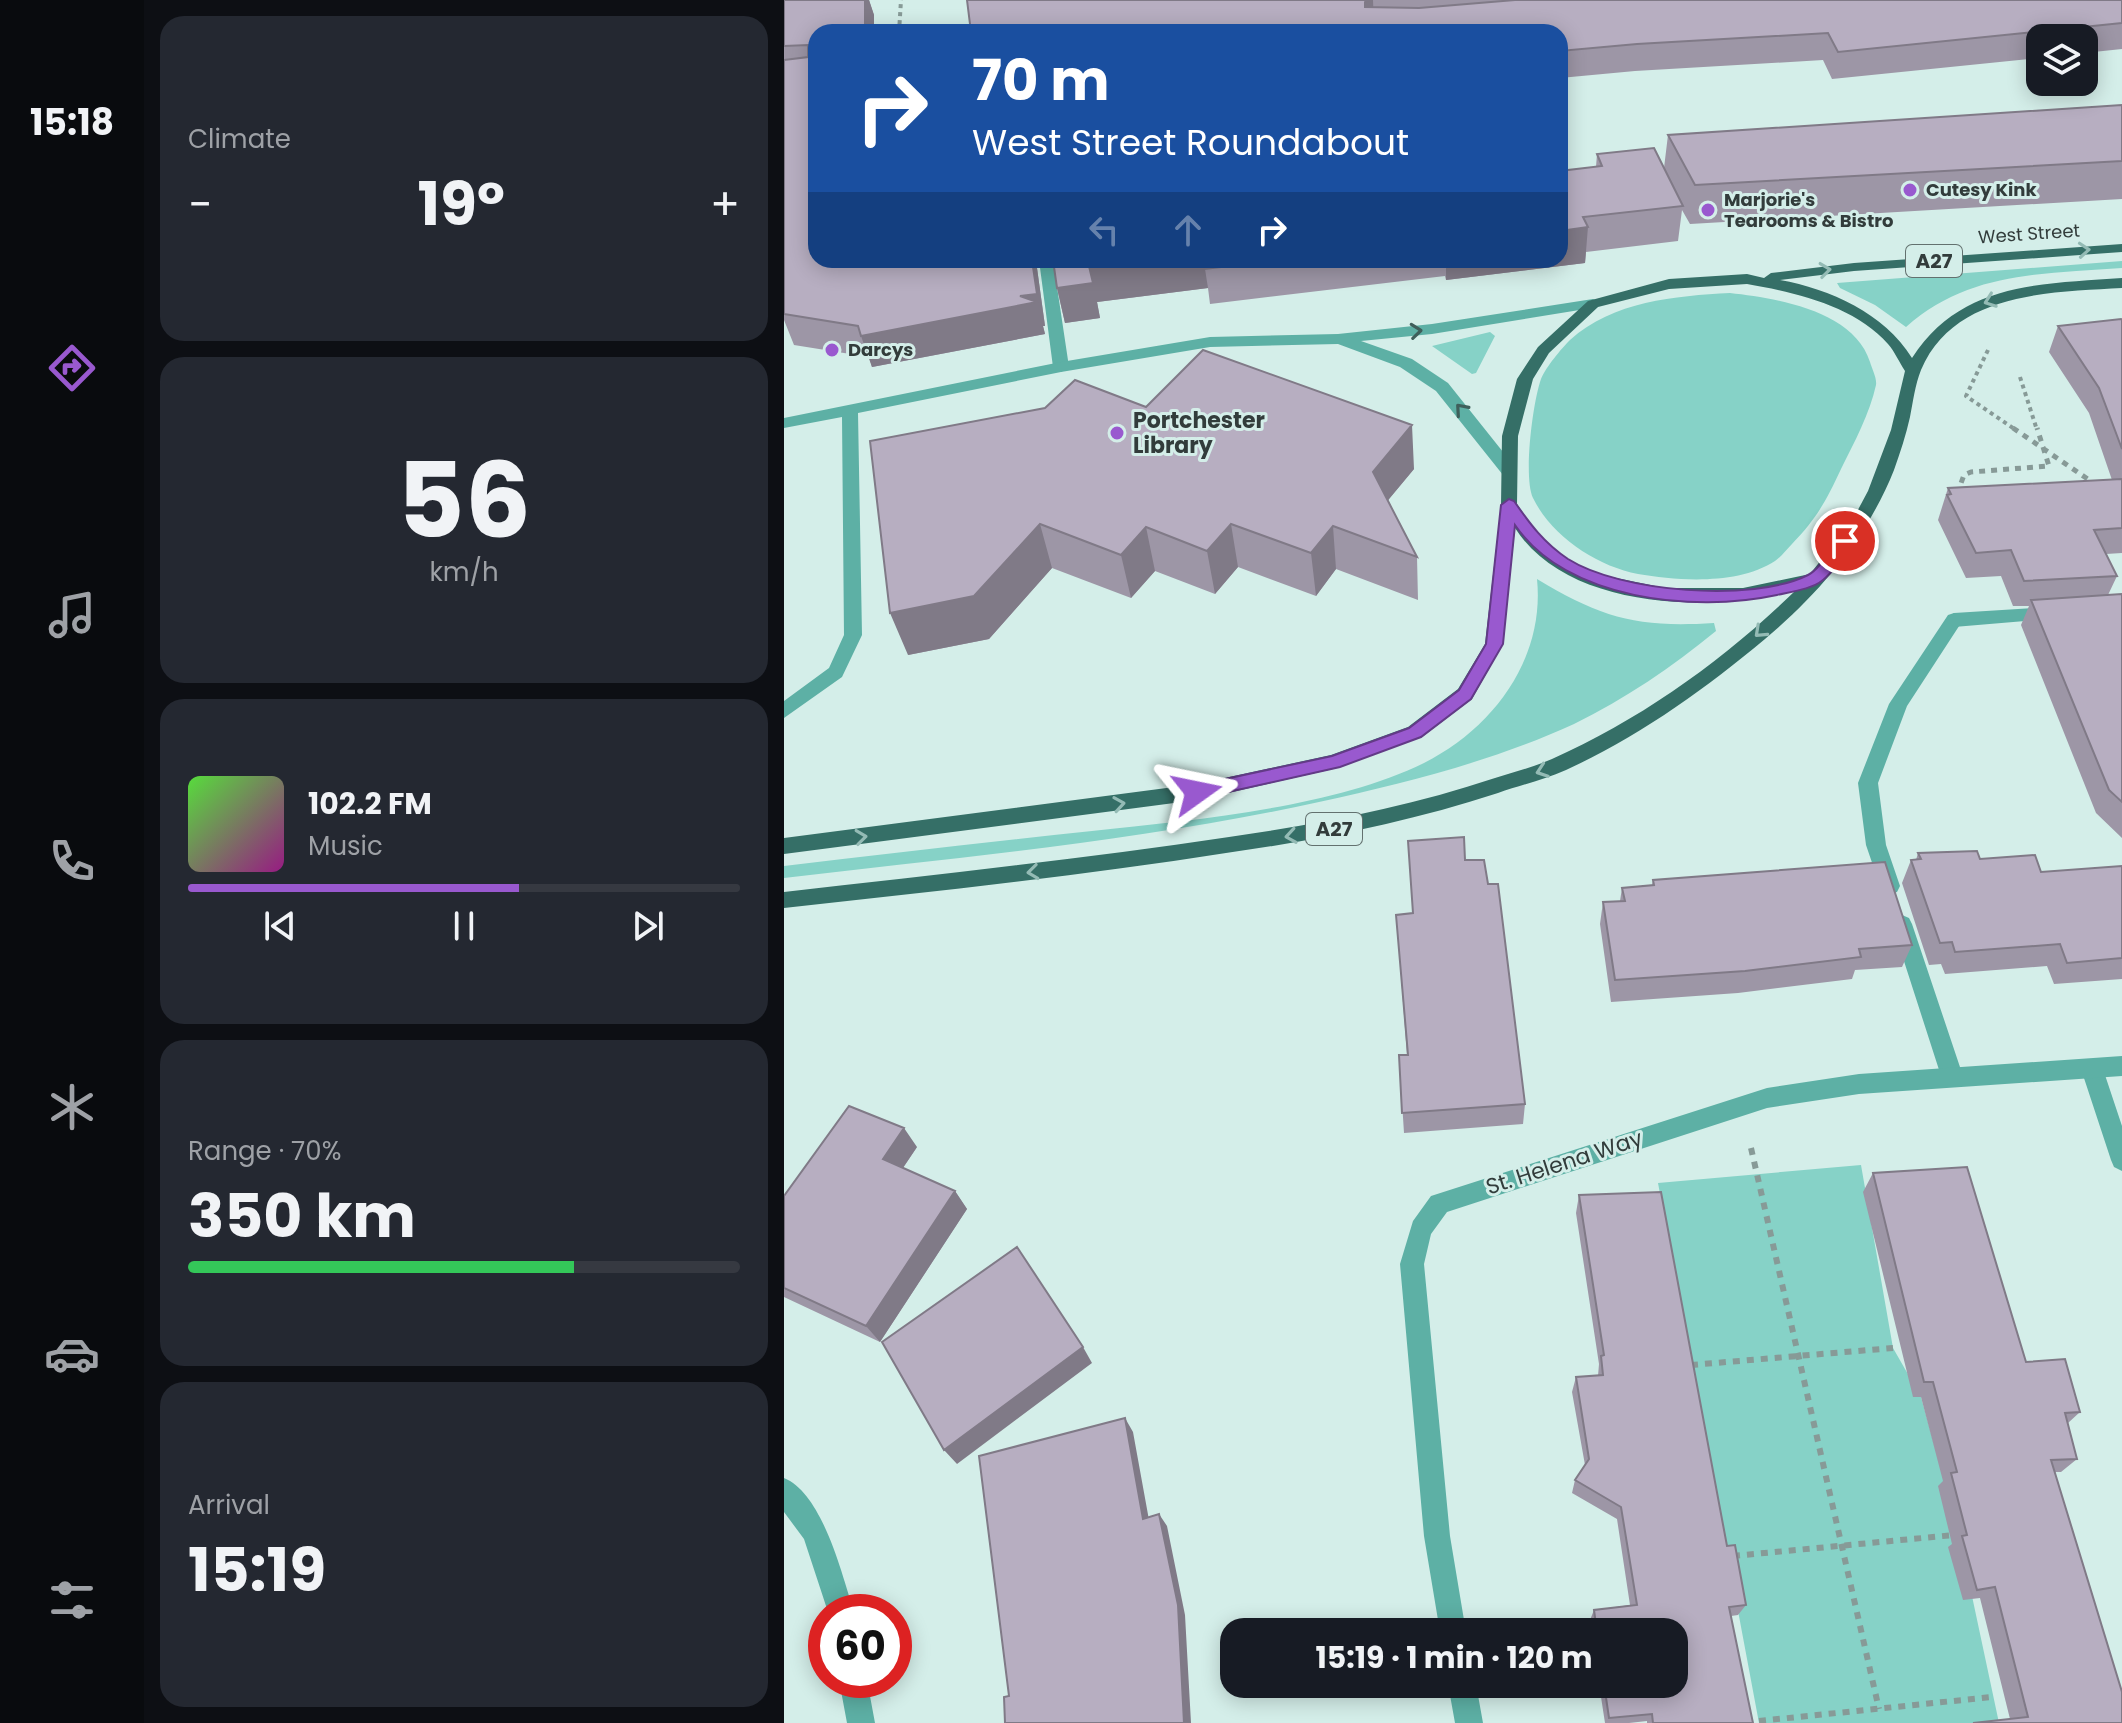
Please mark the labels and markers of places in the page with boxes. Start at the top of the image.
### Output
place label: Cutesy Kink [1926,177,2037,202]
marker: Cutesy Kink [1901,181,1919,199]
place label: Marjorie's Tearooms & Bistro [1724,187,1893,233]
marker: Marjorie's Tearooms & Bistro [1699,201,1717,219]
place label: Darcys [848,337,913,362]
marker: Darcys [823,341,841,359]
place label: Portchester Library [1133,405,1265,461]
marker: Portchester Library [1108,424,1126,442]
pin [1811,507,1879,575]

